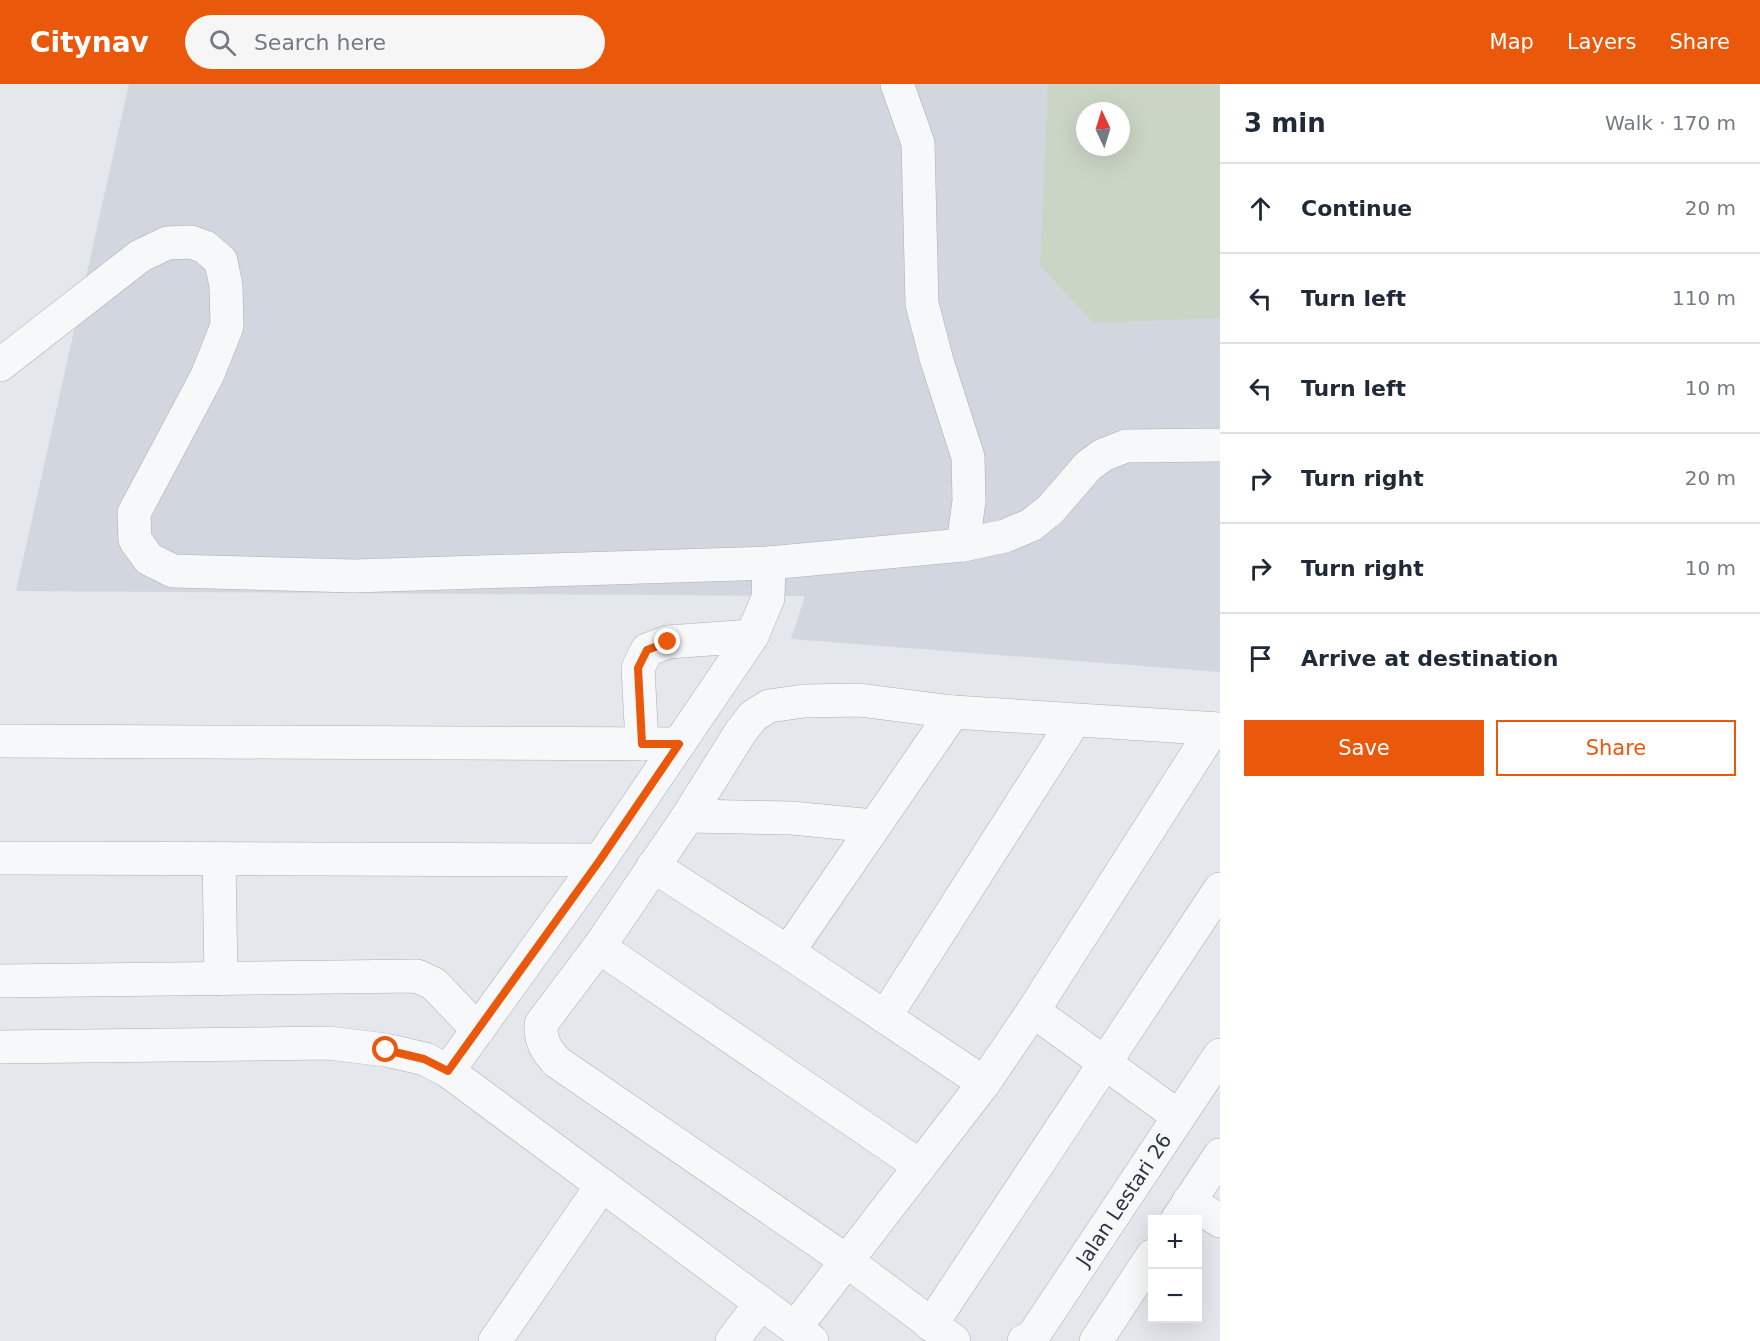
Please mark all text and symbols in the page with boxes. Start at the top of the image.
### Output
search box [185,15,605,69]
text: Citynav [30,26,149,59]
icon: search [206,26,239,59]
text: Search here [254,30,386,55]
text: Map [1490,30,1534,54]
text: Layers [1567,30,1636,54]
text: Share [1669,30,1730,54]
north arrow [1076,102,1130,156]
text: 3 min [1244,108,1326,138]
text: Walk · 170 m [1605,111,1736,135]
icon: ahead [1244,192,1277,225]
text: Continue [1301,196,1412,221]
text: 20 m [1685,196,1736,220]
icon: left [1244,282,1277,315]
text: Turn left [1301,286,1406,311]
text: 110 m [1672,286,1736,310]
icon: left [1244,372,1277,405]
text: Turn left [1301,376,1406,401]
text: 10 m [1685,376,1736,400]
icon: right [1244,462,1277,495]
text: Turn right [1301,466,1424,491]
text: 20 m [1685,466,1736,490]
icon: right [1244,552,1277,585]
text: Turn right [1301,556,1424,581]
text: 10 m [1685,556,1736,580]
route end [654,628,680,654]
icon: arrive [1244,642,1277,675]
text: Arrive at destination [1301,646,1558,671]
button: Save [1244,720,1484,776]
button: Share [1496,720,1736,776]
route start [372,1036,398,1062]
street label: Jalan Lestari 26 [1070,1129,1176,1272]
map controls [1148,1215,1202,1323]
button: + [1148,1215,1202,1269]
button: − [1148,1269,1202,1323]

